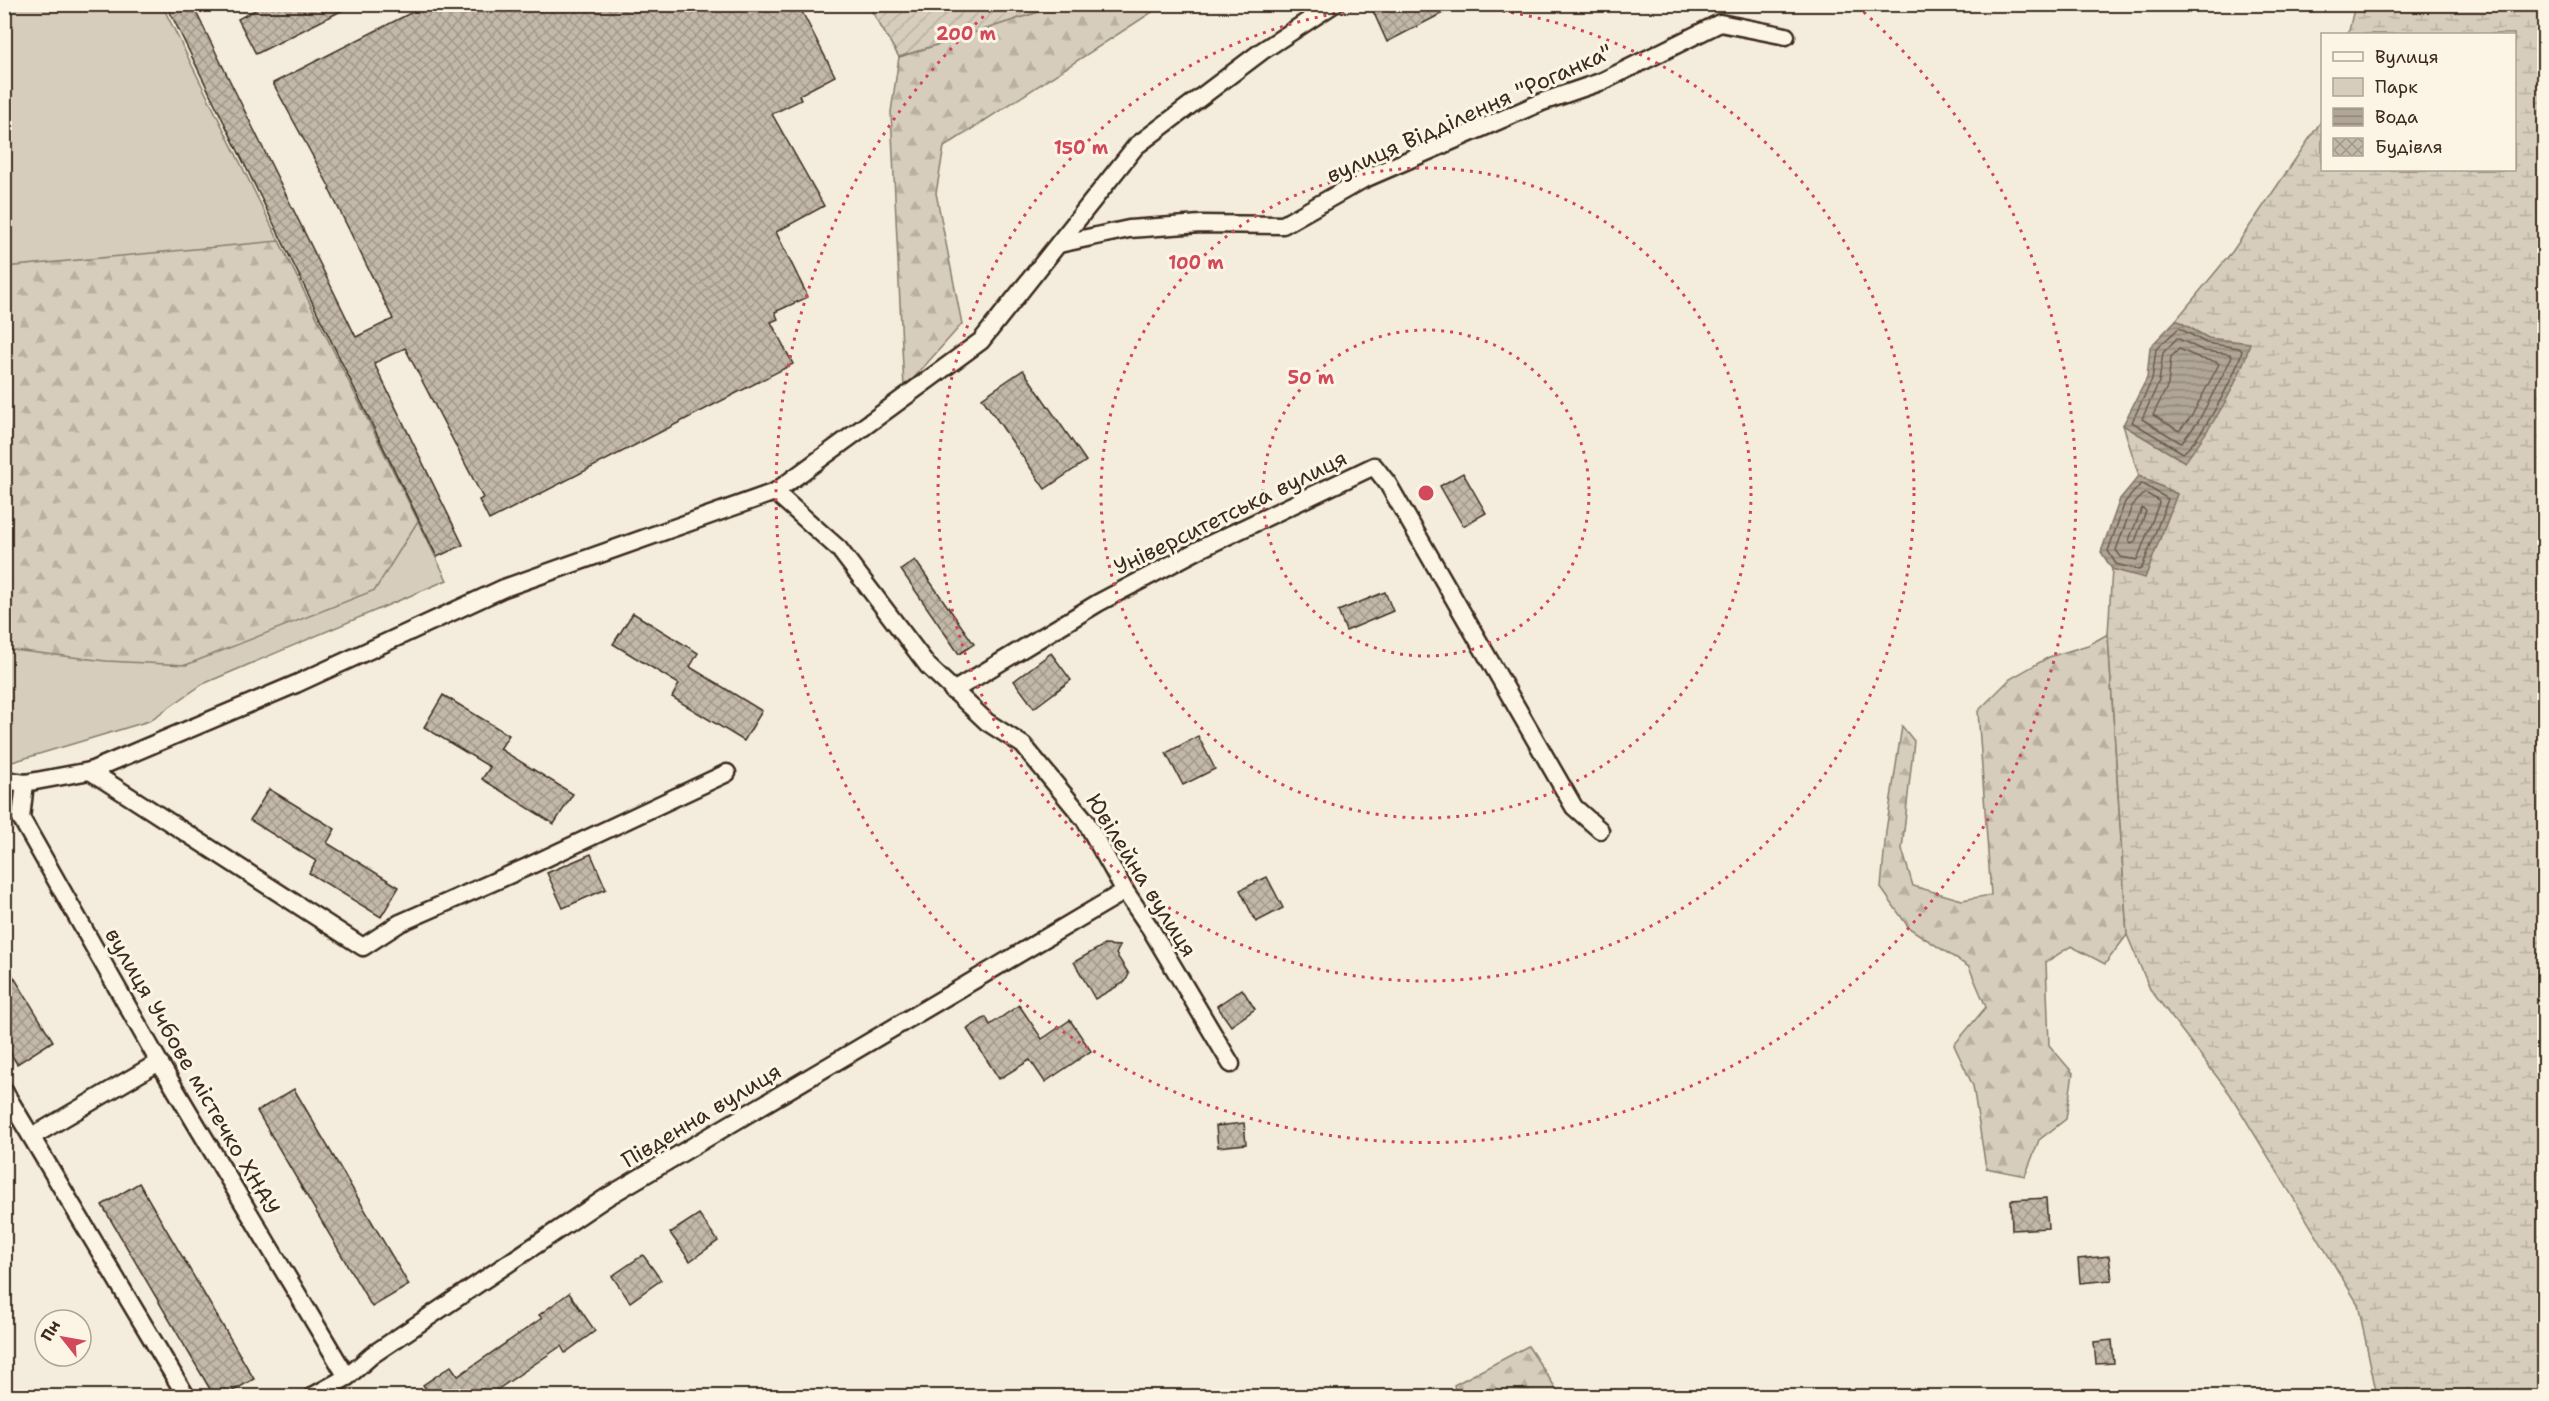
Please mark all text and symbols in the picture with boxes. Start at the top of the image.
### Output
text: 200 m [936,22,997,46]
legend [2321,33,2516,171]
street label: вулиця Відділення "Роганка" [1322,37,1617,190]
text: Вулиця [2375,45,2439,69]
text: Парк [2375,75,2418,99]
text: Вода [2375,105,2418,129]
text: Будівля [2375,135,2443,159]
text: 150 m [1054,136,1109,160]
text: 100 m [1168,251,1224,275]
text: 50 m [1288,366,1335,390]
street label: Університетська вулиця [1109,443,1352,582]
centre of rings [1416,483,1436,503]
street label: Ювілейна вулиця [1080,788,1204,963]
street label: вулиця Учбове містечко ХНАУ [98,923,287,1220]
street label: Південна вулиця [616,1056,786,1175]
north arrow [33,1308,93,1368]
text: Пн [36,1316,65,1345]

